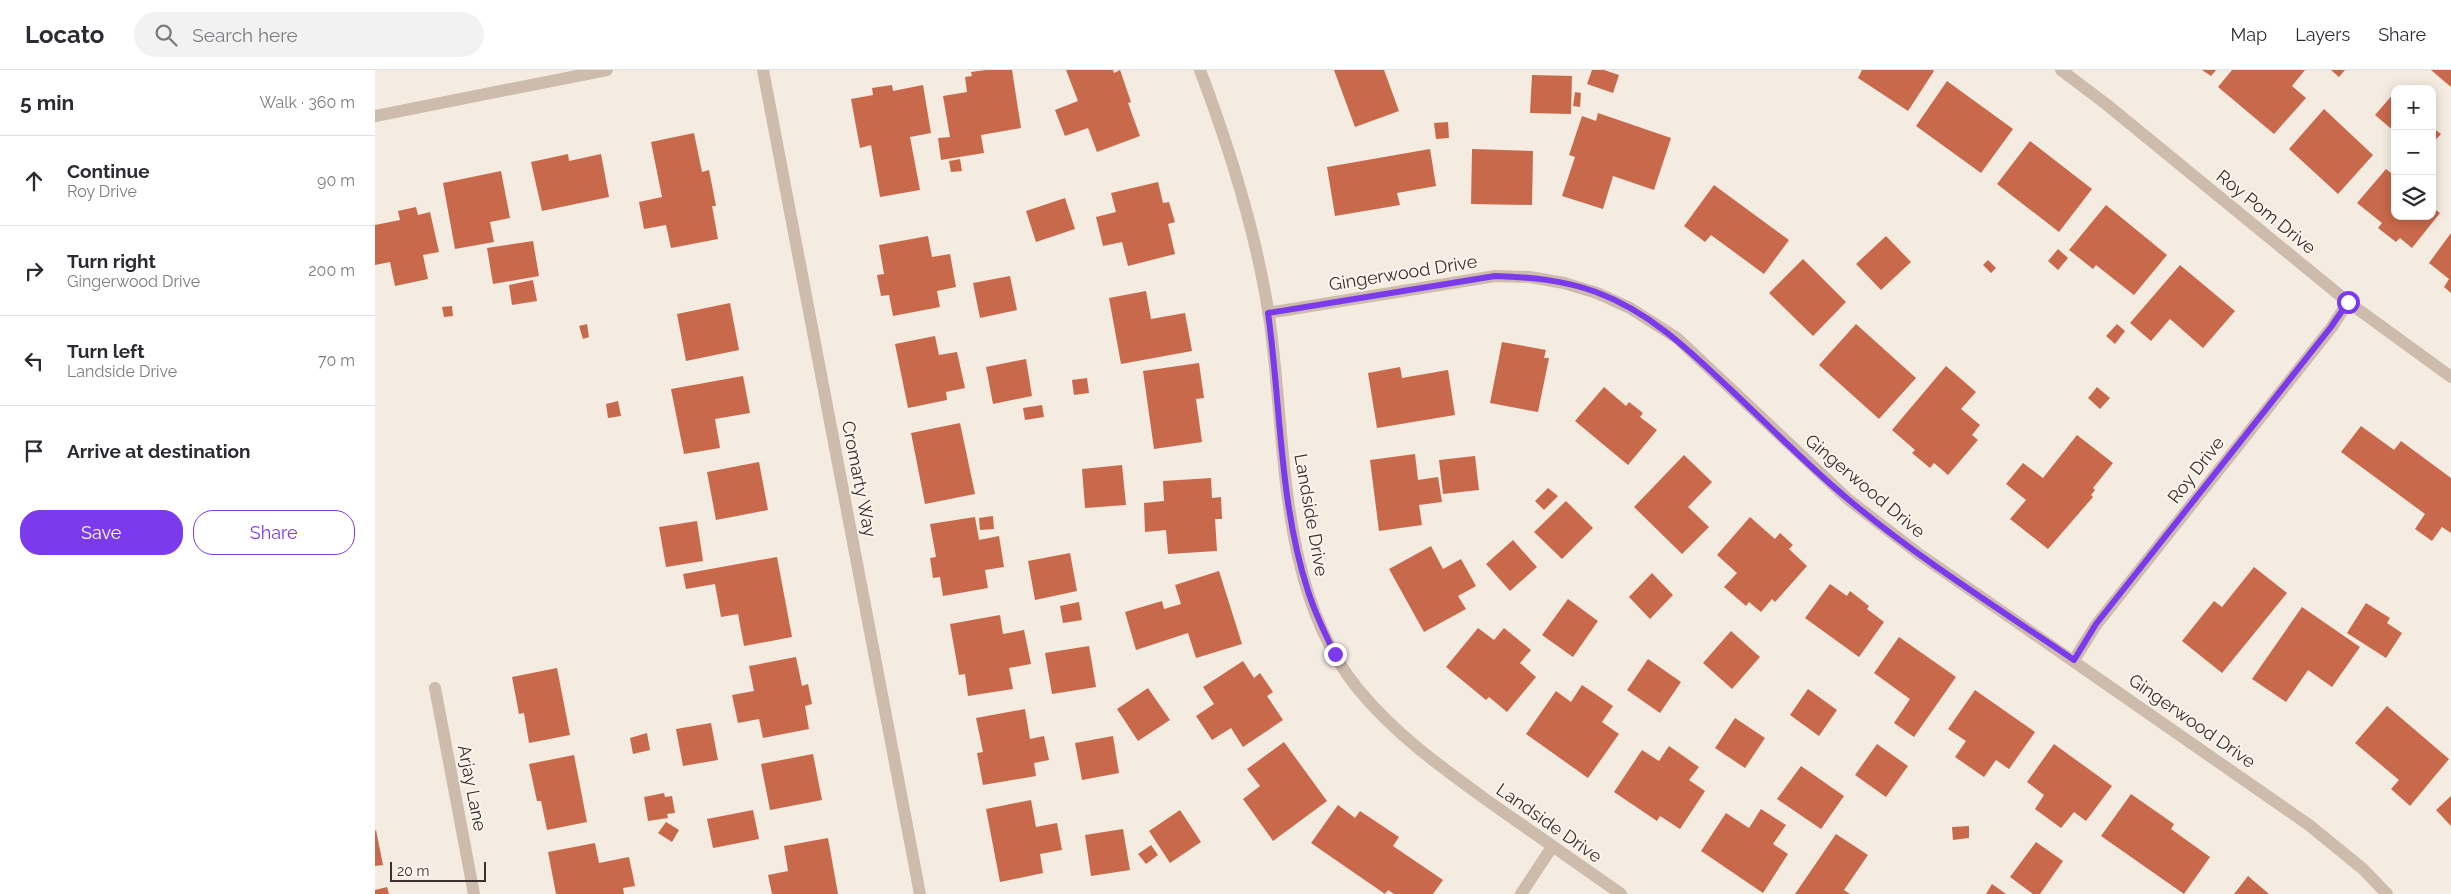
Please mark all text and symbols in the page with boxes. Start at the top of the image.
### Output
search box [134,12,484,57]
text: Locato [25,20,104,49]
icon: search [152,21,180,49]
text: Search here [192,24,298,46]
text: Map [2231,24,2267,45]
text: Layers [2295,24,2350,45]
text: Share [2378,24,2426,45]
map controls [2391,85,2436,220]
button: + [2391,85,2436,130]
text: 5 min [20,90,74,115]
text: Walk · 360 m [260,93,355,112]
button: − [2391,130,2436,175]
text: Continue [67,160,150,182]
street label: Roy Pom Drive [2212,165,2320,258]
icon: ahead [20,167,48,195]
text: 90 m [317,171,355,190]
button: layers [2391,175,2436,220]
text: Roy Drive [67,182,137,201]
text: Turn right [67,250,156,272]
street label: Gingerwood Drive [1327,250,1479,295]
icon: right [20,257,48,285]
text: 200 m [308,261,355,280]
text: Gingerwood Drive [67,272,200,291]
route start [2337,291,2360,314]
text: Turn left [67,340,144,362]
icon: left [20,347,48,375]
text: 70 m [318,351,355,370]
text: Landside Drive [67,362,177,381]
street label: Cromarty Way [838,419,881,539]
street label: Gingerwood Drive [1801,429,1930,542]
street label: Roy Drive [2163,432,2228,507]
icon: arrive [20,437,48,465]
text: Arrive at destination [67,440,251,462]
street label: Landside Drive [1290,452,1333,578]
button: Save [20,510,183,555]
button: Share [193,510,355,555]
route end [1324,643,1347,666]
street label: Gingerwood Drive [2125,669,2260,772]
street label: Arjay Lane [454,743,491,833]
street label: Landside Drive [1493,778,1606,867]
scale bar [390,859,486,882]
text: 20 m [397,863,429,879]

